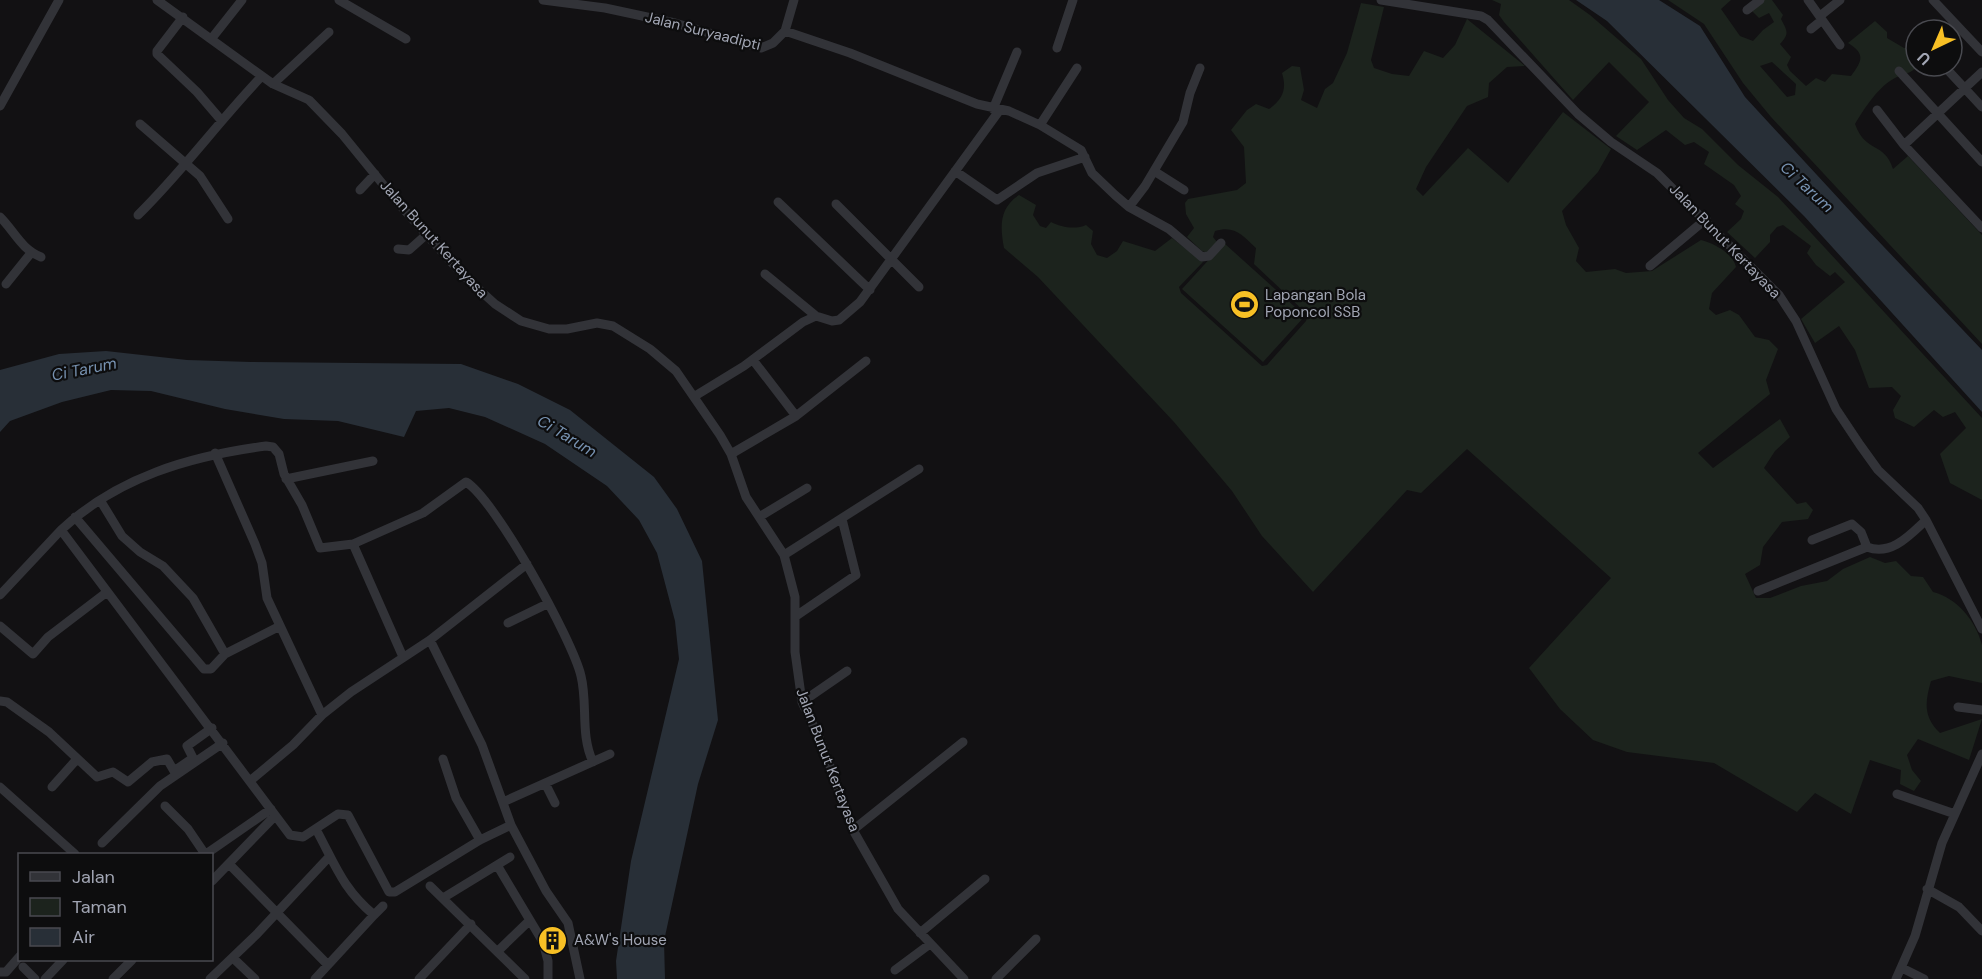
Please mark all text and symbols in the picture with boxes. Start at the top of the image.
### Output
street label: Jalan Suryaadipti [643,7,763,55]
north arrow [1904,18,1964,78]
text: U [1913,47,1935,70]
water label: Ci Tarum [1776,157,1838,217]
street label: Jalan Bunut Kertayasa [376,176,492,302]
street label: Jalan Bunut Kertayasa [1665,179,1785,303]
place label: Lapangan Bola Poponcol SSB [1265,285,1366,322]
sports icon: Lapangan Bola Poponcol SSB [1228,288,1260,320]
water label: Ci Tarum [50,352,118,386]
water label: Ci Tarum [533,410,601,462]
street label: Jalan Bunut Kertayasa [791,685,865,835]
legend [18,853,213,961]
text: Jalan [72,865,115,889]
text: Taman [72,895,127,919]
building icon: A&W's House [537,924,569,956]
text: Air [72,925,95,949]
place label: A&W's House [574,930,667,950]

